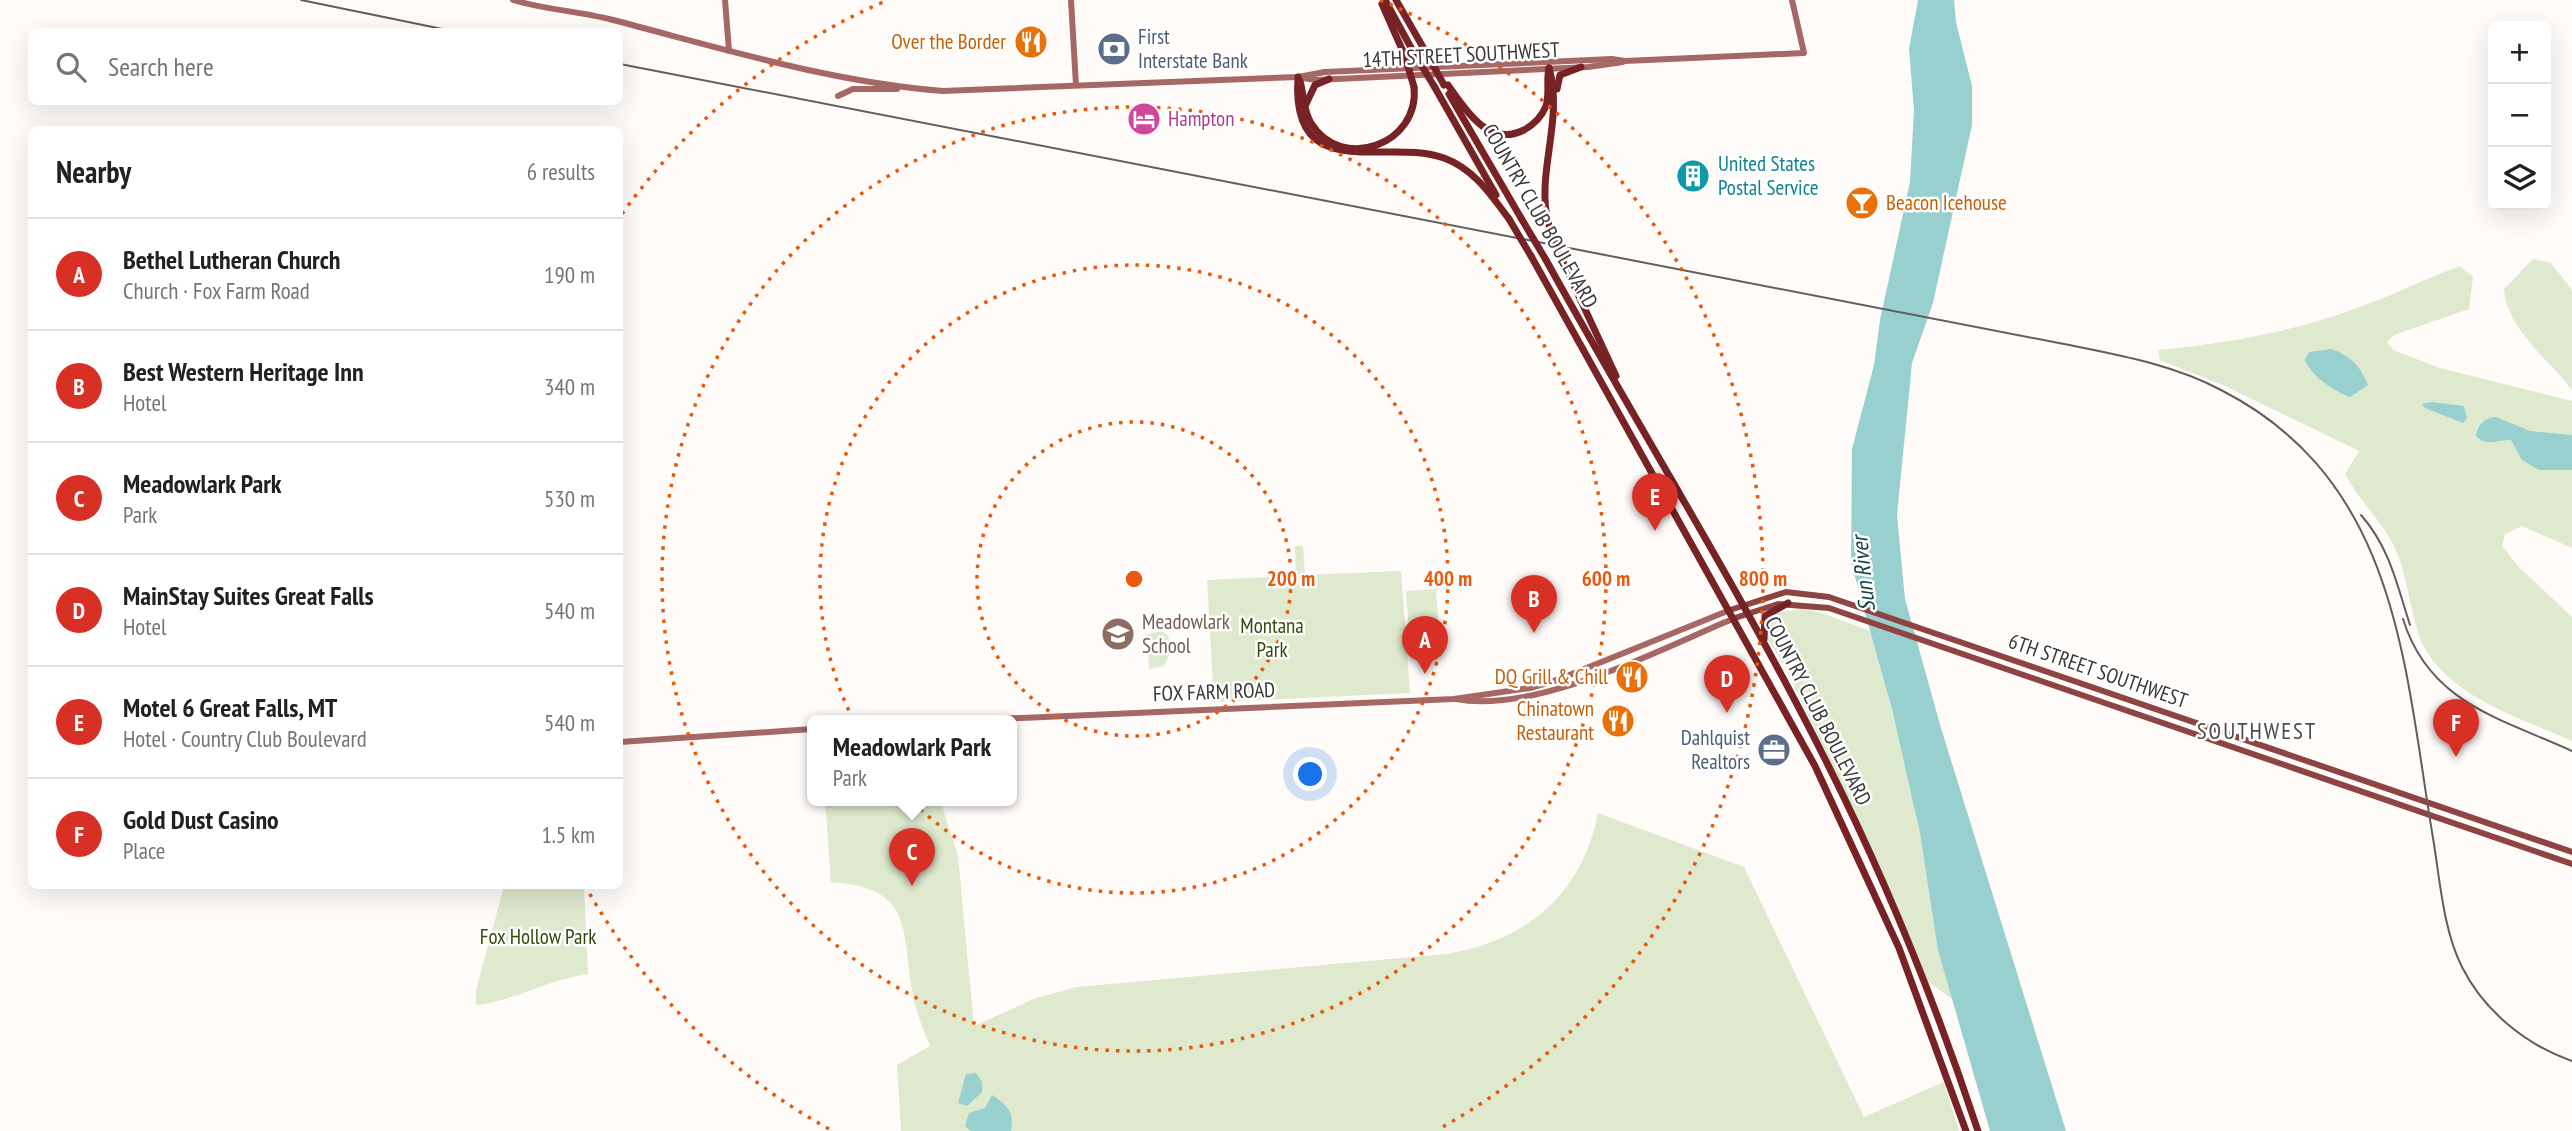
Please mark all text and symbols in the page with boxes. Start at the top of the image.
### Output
map controls [2488,21,2551,210]
button: + [2488,21,2551,84]
restaurant icon: Over the Border [1012,23,1050,61]
place label: First Interstate Bank [1138,23,1248,74]
search box [28,28,623,105]
place label: Over the Border [891,28,1006,55]
bank icon: First Interstate Bank [1095,30,1133,68]
street label: 14TH STREET SOUTHWEST [1362,36,1561,73]
icon: search [52,48,90,86]
text: Search here [108,50,214,83]
button: − [2488,84,2551,147]
hotel icon: Hampton [1125,100,1163,138]
place label: Hampton [1168,105,1234,132]
street label: COUNTRY CLUB BOULEVARD [1477,119,1604,313]
button: layers [2488,147,2551,210]
place label: United States Postal Service [1718,150,1818,201]
text: Nearby [56,152,131,191]
text: 6 results [527,157,595,186]
building icon: United States Postal Service [1674,157,1712,195]
bar icon: Beacon Icehouse [1843,184,1881,222]
place label: Beacon Icehouse [1886,189,2007,216]
text: Bethel Lutheran Church [123,243,340,276]
text: A [73,260,85,289]
text: 190 m [544,260,595,289]
text: Church · Fox Farm Road [123,276,310,305]
text: Best Western Heritage Inn [123,355,364,388]
text: B [73,372,85,401]
text: 340 m [544,372,595,401]
text: Hotel [123,388,166,417]
text: Meadowlark Park [123,467,282,500]
pin: E [1632,473,1678,531]
text: C [74,484,84,513]
text: 530 m [544,484,595,513]
text: Park [123,500,157,529]
water label: Sun River [1844,531,1881,613]
text: 200 m [1267,565,1315,592]
text: 400 m [1424,565,1472,592]
text: 600 m [1582,565,1630,592]
text: 800 m [1739,565,1787,592]
centre of rings [1122,567,1146,591]
pin: B [1511,575,1557,633]
text: MainStay Suites Great Falls [123,579,374,612]
text: D [73,596,85,625]
text: 540 m [544,596,595,625]
place label: Meadowlark School [1142,608,1230,659]
text: Hotel [123,612,166,641]
park label: Montana Park [1240,612,1304,663]
street label: COUNTRY CLUB BOULEVARD [1759,612,1878,810]
school or university icon: Meadowlark School [1099,615,1137,653]
pin: A [1402,616,1448,674]
street label: 6TH STREET SOUTHWEST [2005,627,2192,714]
pin: D [1704,655,1750,713]
restaurant icon: DQ Grill & Chill [1613,658,1651,696]
place label: DQ Grill & Chill [1495,663,1608,690]
street label: FOX FARM ROAD [1152,676,1276,707]
text: Motel 6 Great Falls, MT [123,691,337,724]
place label: Chinatown Restaurant [1517,695,1594,746]
pin: F [2433,699,2479,757]
restaurant icon: Chinatown Restaurant [1599,702,1637,740]
text: E [74,708,84,737]
text: 540 m [544,708,595,737]
popup [807,715,1017,806]
district label: SOUTHWEST [2197,716,2317,745]
text: Hotel · Country Club Boulevard [123,724,367,753]
place label: Dahlquist Realtors [1681,724,1750,775]
text: Meadowlark Park [833,730,991,763]
office icon: Dahlquist Realtors [1755,731,1793,769]
your location [1293,757,1327,791]
text: Park [833,763,867,792]
text: Gold Dust Casino [123,803,279,836]
text: F [74,820,84,849]
text: 1.5 km [541,820,595,849]
pin: C [889,828,935,886]
text: Place [123,836,165,865]
park label: Fox Hollow Park [480,923,596,950]

